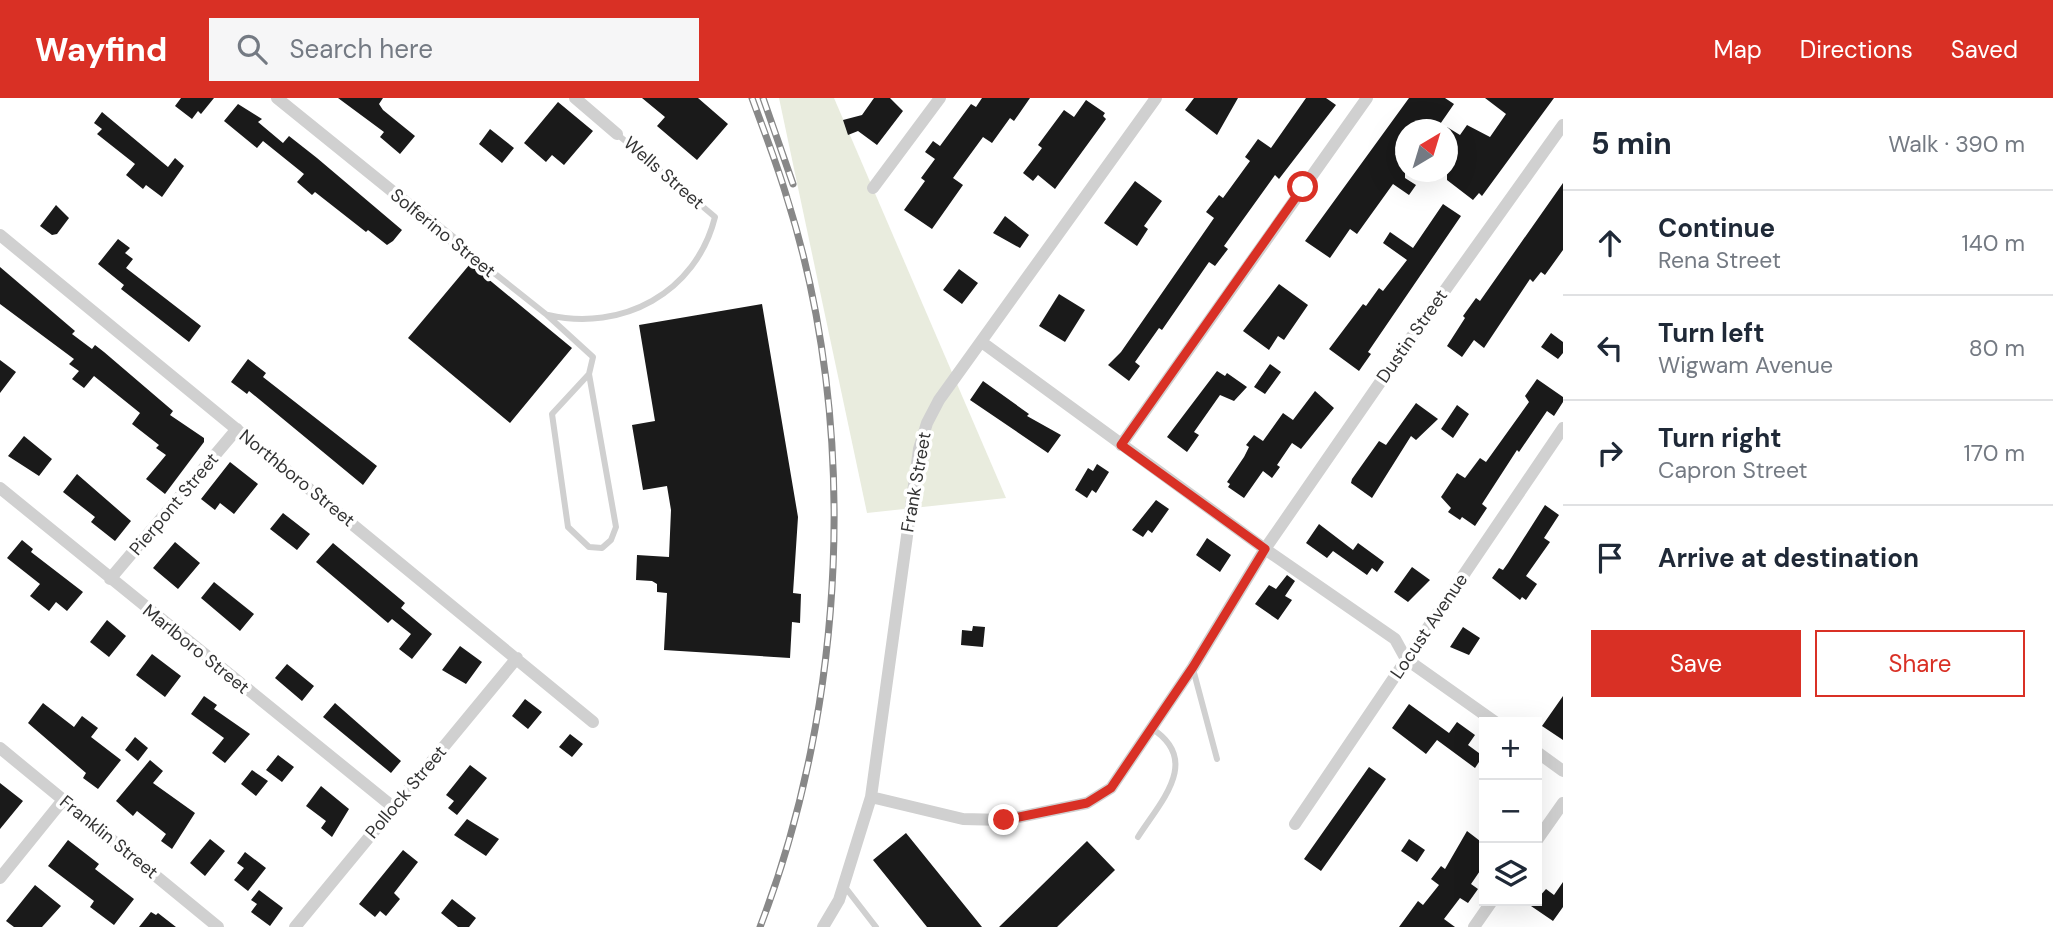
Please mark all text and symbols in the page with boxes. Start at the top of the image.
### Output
search box [209,18,699,81]
text: Wayfind [35,28,167,71]
icon: search [233,30,271,68]
text: Search here [289,32,433,66]
text: Map [1714,34,1762,65]
text: Directions [1800,34,1913,65]
text: Saved [1951,34,2018,65]
north arrow [1395,119,1458,182]
text: 5 min [1591,124,1672,163]
text: Walk · 390 m [1888,129,2025,159]
street label: Wells Street [619,131,709,215]
route start [1287,171,1318,202]
street label: Solferino Street [385,183,501,283]
text: Continue [1658,211,1775,245]
icon: ahead [1591,224,1629,262]
text: 140 m [1962,228,2025,258]
text: Rena Street [1658,245,1781,275]
street label: Dustin Street [1371,285,1453,387]
text: Turn left [1658,316,1765,350]
icon: left [1591,329,1629,367]
text: 80 m [1969,333,2025,363]
text: Wigwam Avenue [1658,350,1833,380]
text: Turn right [1658,421,1782,455]
street label: Northboro Street [234,424,360,532]
street label: Frank Street [895,430,937,534]
icon: right [1591,434,1629,472]
text: 170 m [1964,438,2025,468]
street label: Pierpont Street [124,448,224,560]
text: Capron Street [1658,455,1808,485]
icon: arrive [1591,539,1629,577]
text: Arrive at destination [1658,541,1919,575]
street label: Locust Avenue [1385,569,1473,683]
street label: Marlboro Street [138,599,254,699]
button: Save [1591,630,1801,697]
button: Share [1815,630,2025,697]
map controls [1479,717,1542,906]
button: + [1479,717,1542,780]
street label: Pollock Street [360,740,452,844]
button: − [1479,780,1542,843]
street label: Franklin Street [55,790,163,884]
route end [988,804,1019,835]
button: layers [1479,843,1542,906]

